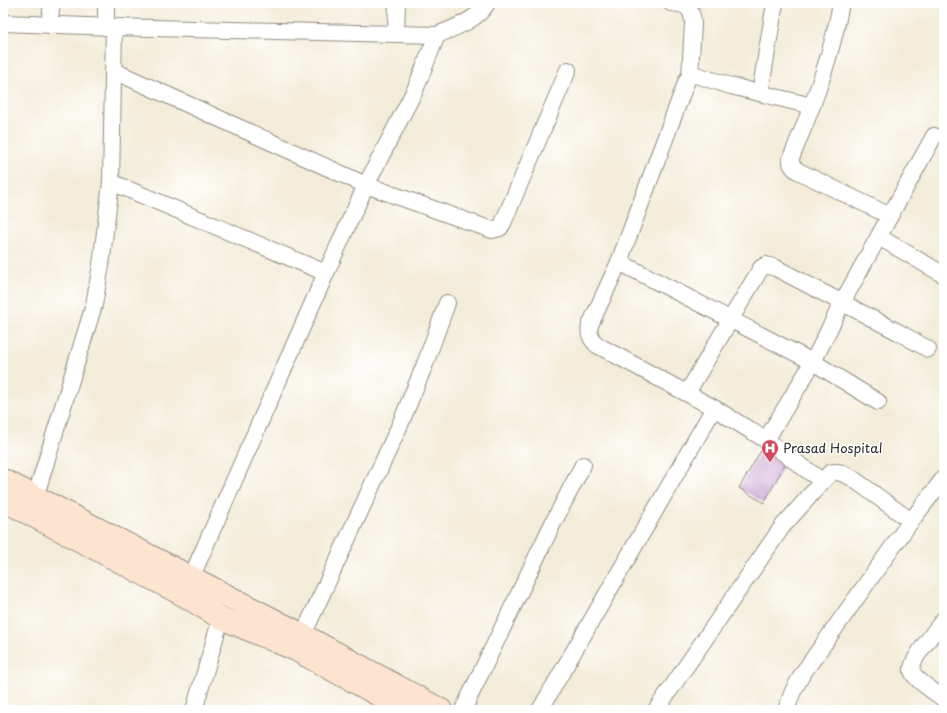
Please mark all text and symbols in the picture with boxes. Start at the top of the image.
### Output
hospital icon: Prasad Hospital [760,438,780,463]
place label: Prasad Hospital [783,438,882,457]

